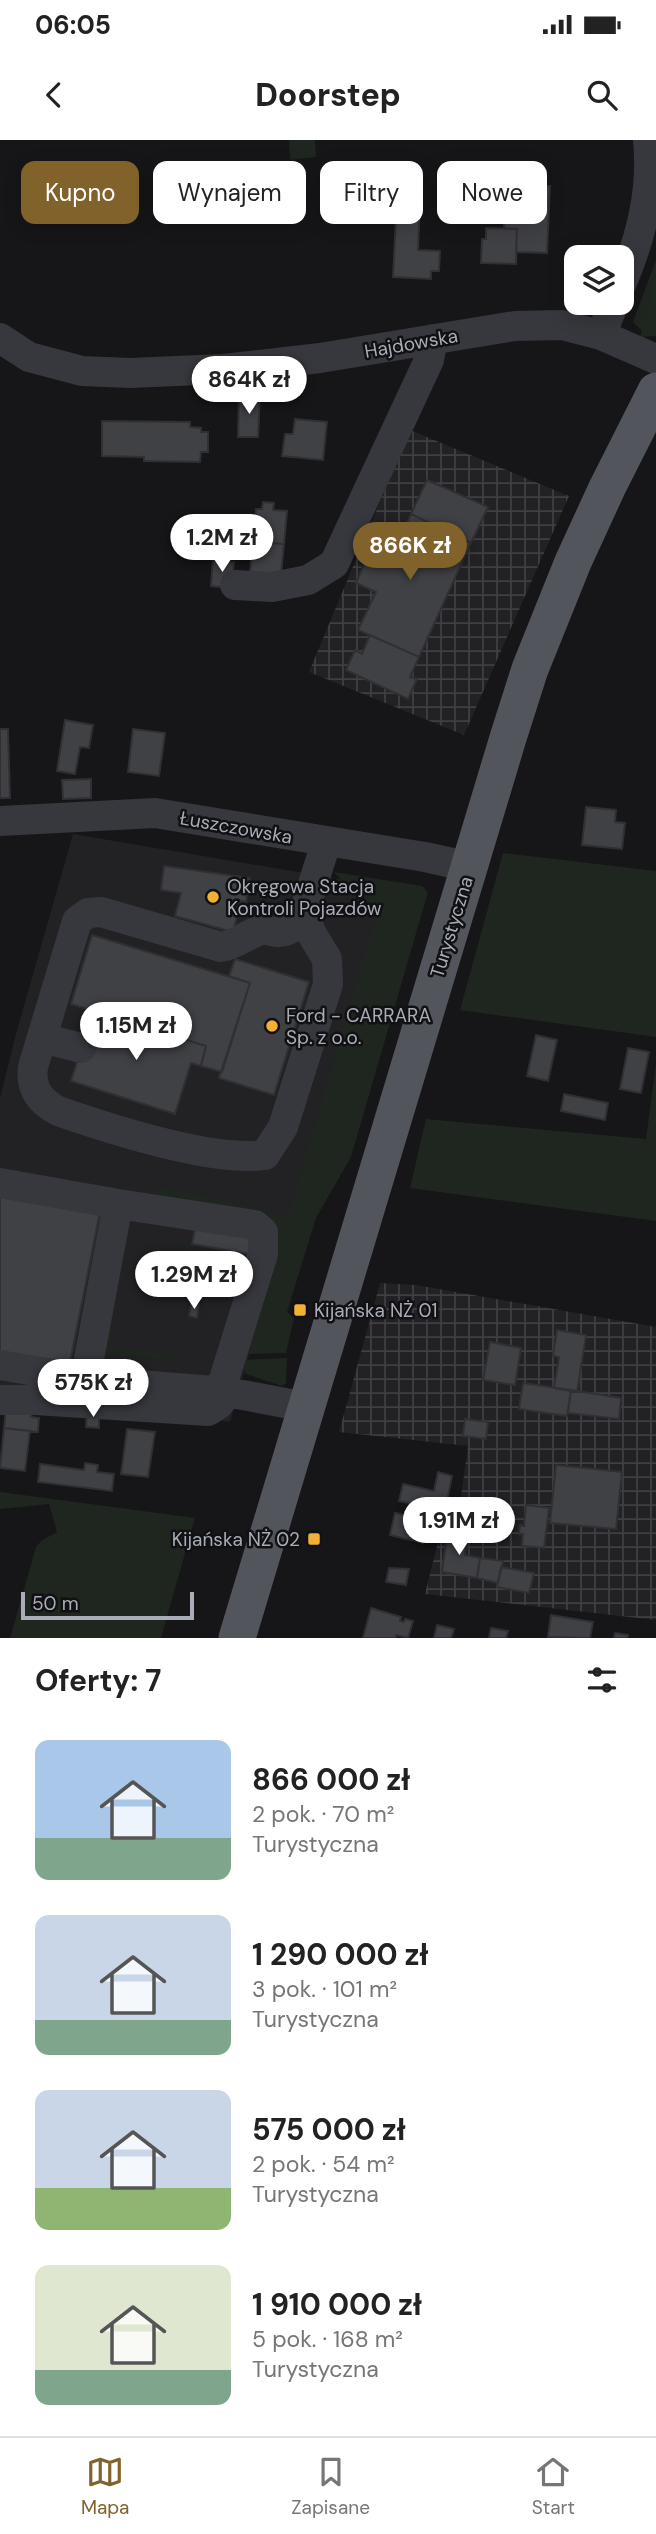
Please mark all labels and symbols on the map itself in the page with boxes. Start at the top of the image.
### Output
street label: Hajdowska [362,323,460,364]
pin: 864K zł [184,356,314,416]
pin: 1.2M zł [157,514,287,574]
pin: 866K zł [345,522,475,582]
street label: Łuszczowska [178,805,294,850]
street label: Turystyczna [424,873,479,981]
place label: Okręgowa Stacja Kontroli Pojazdów [227,874,382,921]
marker: Okręgowa Stacja Kontroli Pojazdów [205,889,221,905]
pin: 1.15M zł [64,1002,208,1062]
place label: Ford - CARRARA Sp. z o.o. [286,1003,431,1050]
marker: Ford - CARRARA Sp. z o.o. [264,1018,280,1034]
pin: 1.29M zł [122,1252,266,1311]
place label: Kijańska NŻ 01 [314,1298,437,1323]
marker: Kijańska NŻ 01 [292,1302,308,1318]
pin: 575K zł [28,1360,158,1419]
pin: 1.91M zł [387,1498,531,1557]
place label: Kijańska NŻ 02 [172,1527,300,1552]
marker: Kijańska NŻ 02 [306,1531,322,1547]
scale bar [21,1589,194,1621]

